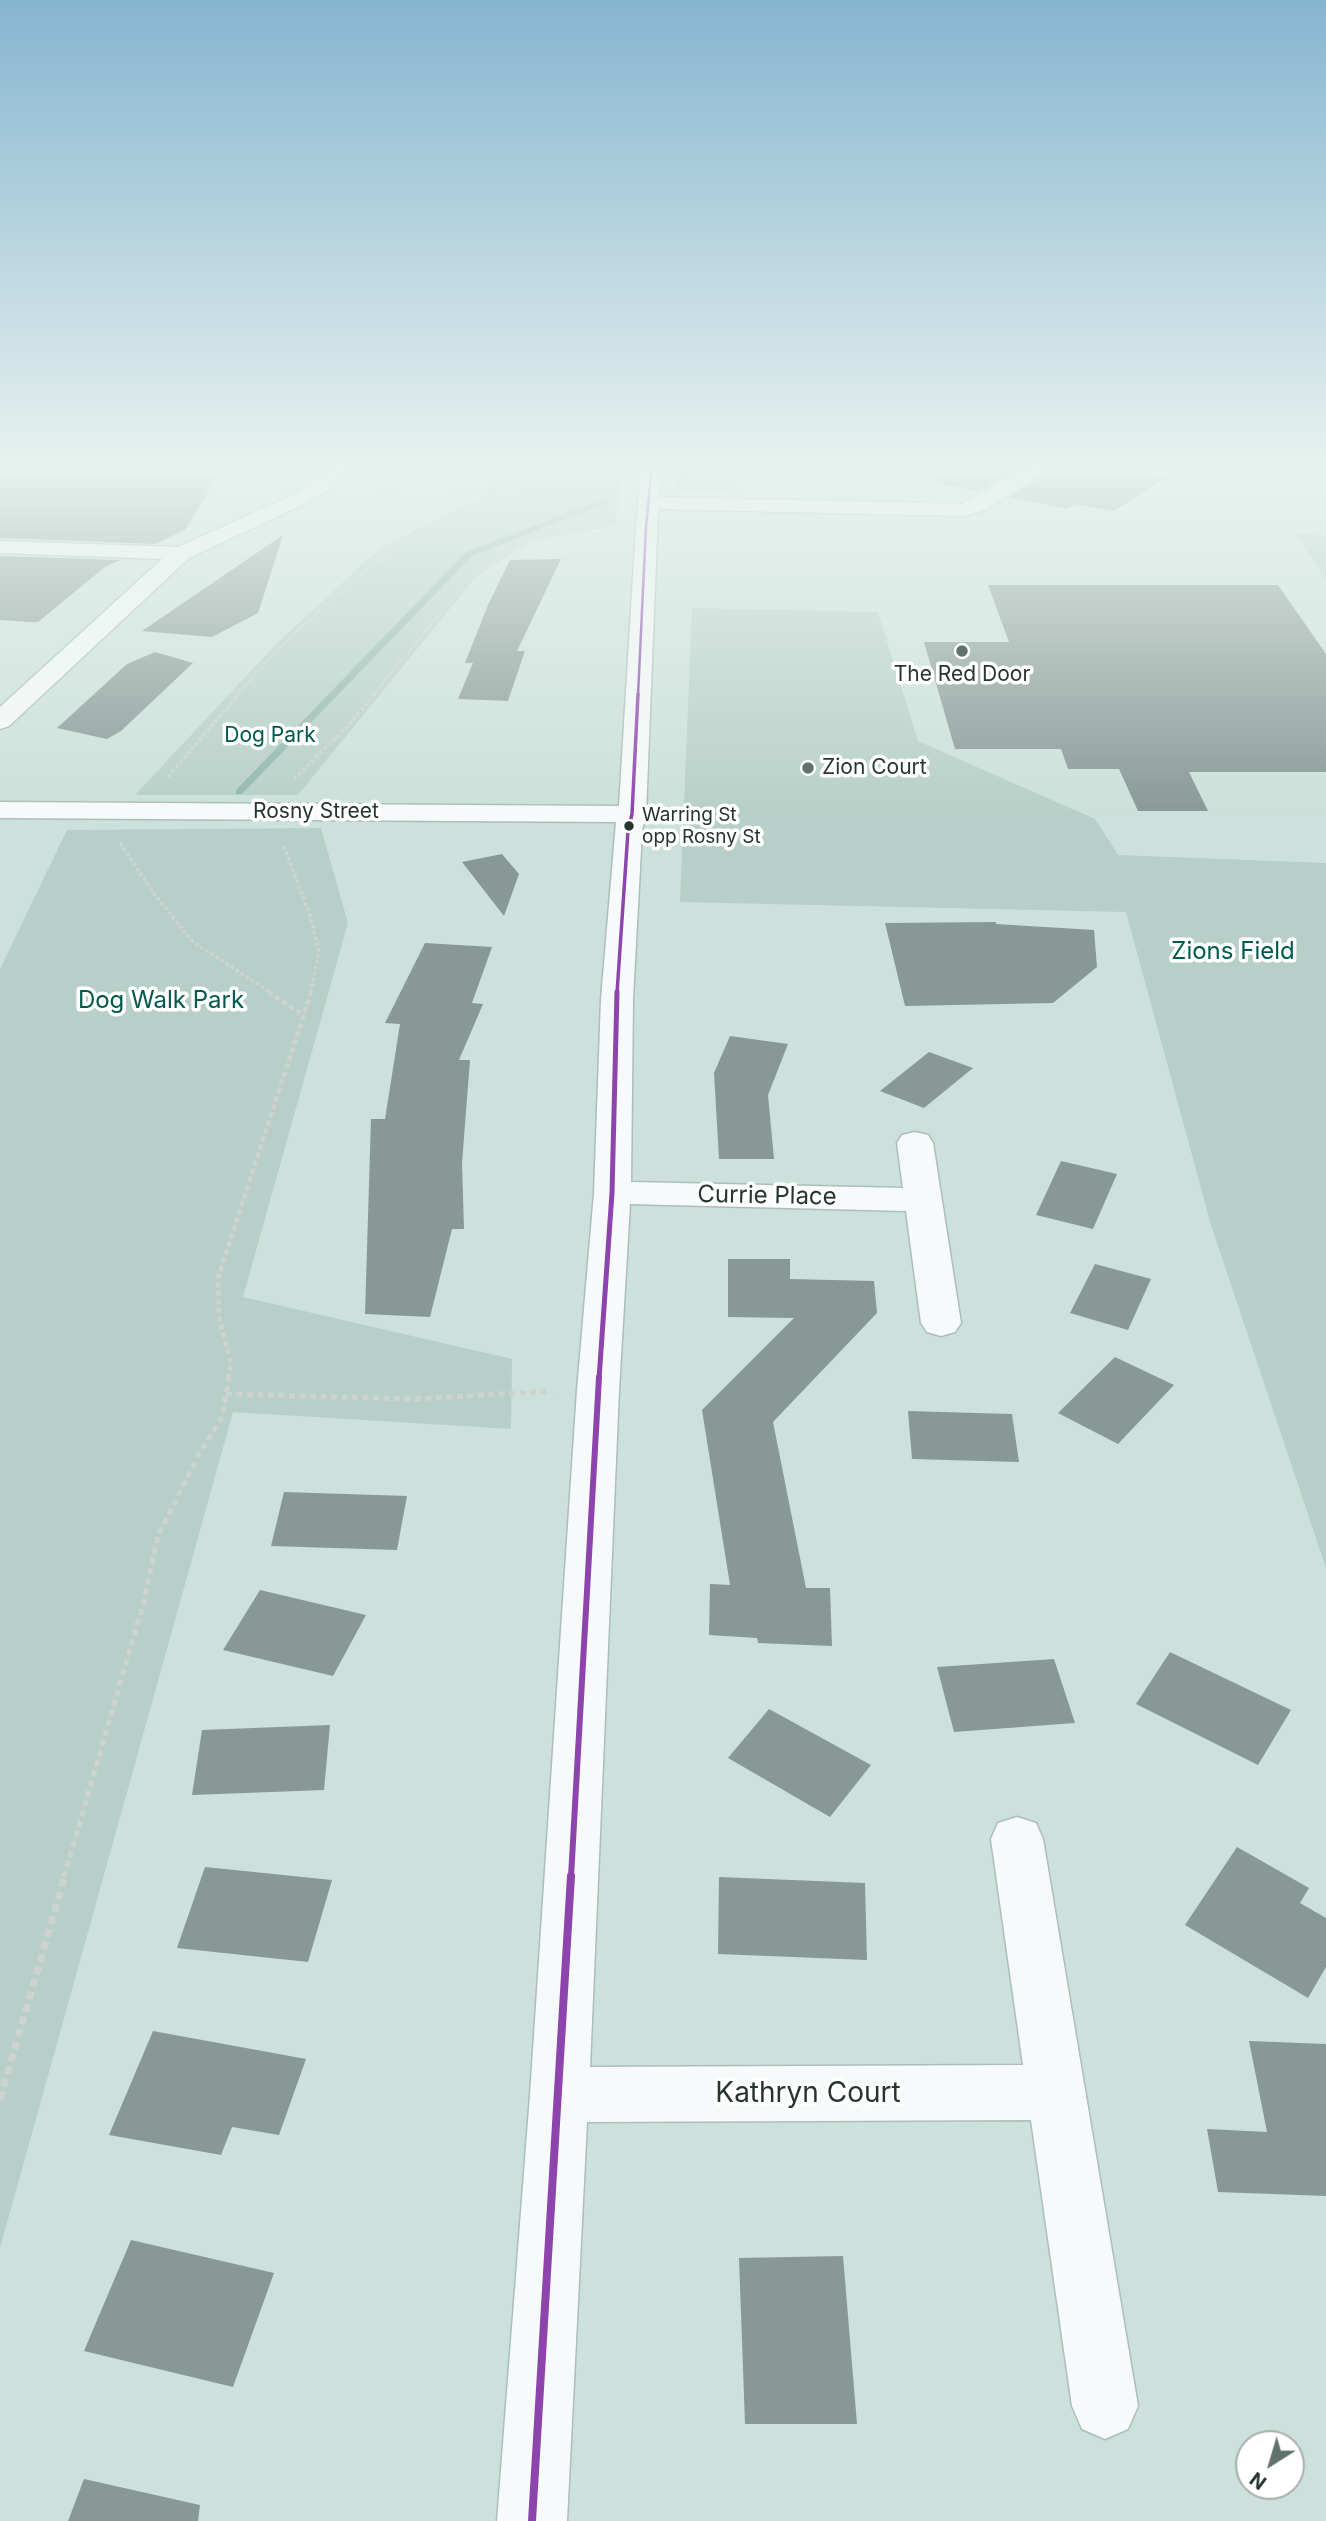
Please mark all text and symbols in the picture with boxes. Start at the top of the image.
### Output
marker: The Red Door [954,643,970,659]
place label: The Red Door [894,662,1030,688]
park label: Dog Park [224,723,316,749]
place label: Zion Court [822,755,927,781]
marker: Zion Court [800,760,816,776]
street label: Rosny Street [253,799,379,825]
place label: Warring St opp Rosny St [642,804,761,848]
marker: Warring St opp Rosny St [622,819,636,833]
park label: Zions Field [1171,938,1295,966]
park label: Dog Walk Park [78,987,244,1015]
street label: Currie Place [697,1180,837,1212]
street label: Kathryn Court [715,2077,901,2111]
north arrow [1235,2430,1305,2500]
text: N [1246,2467,1271,2494]

